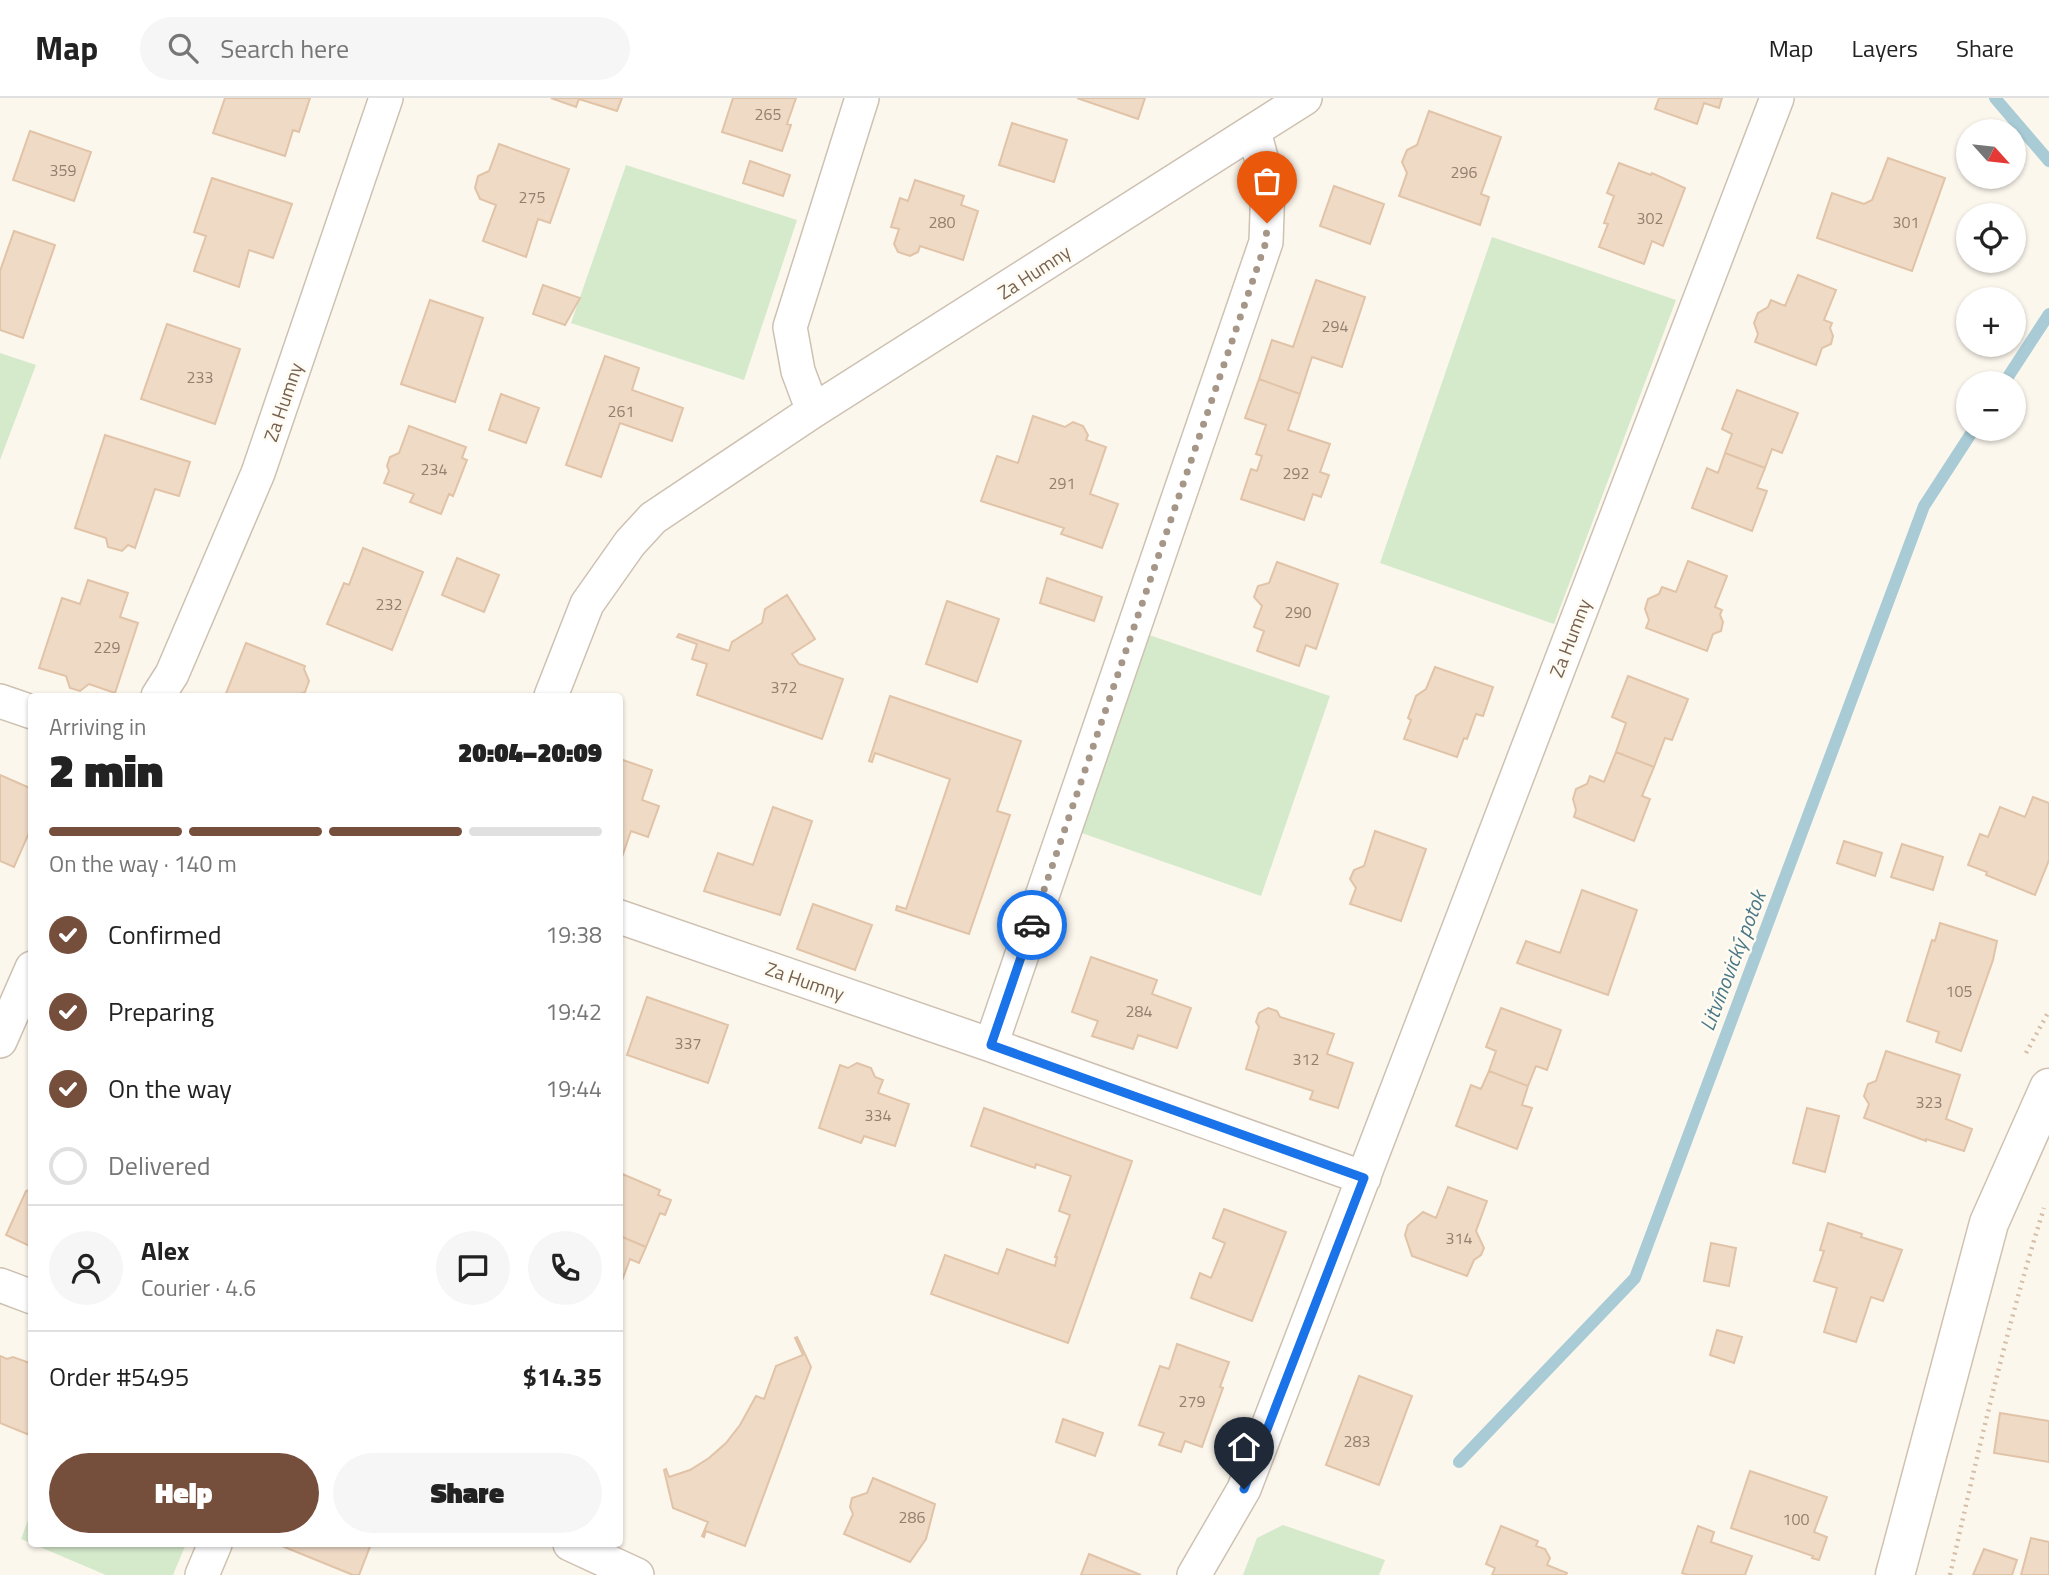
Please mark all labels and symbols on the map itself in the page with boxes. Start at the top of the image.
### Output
house number: 265 [755,102,781,126]
north arrow [1956,119,2026,189]
pin [1237,151,1297,223]
house number: 359 [50,158,76,182]
house number: 296 [1451,160,1477,184]
house number: 275 [519,185,545,209]
house number: 302 [1637,206,1663,230]
house number: 280 [929,210,955,234]
house number: 301 [1893,210,1919,234]
street label: Za Humny [991,237,1076,306]
house number: 294 [1322,314,1348,338]
street label: Za Humny [255,358,310,445]
house number: 233 [187,365,213,389]
house number: 261 [608,399,634,423]
house number: 234 [421,457,447,481]
house number: 292 [1283,461,1309,485]
house number: 291 [1049,471,1075,495]
house number: 232 [376,592,402,616]
street label: Za Humny [1541,594,1598,681]
house number: 290 [1285,600,1311,624]
house number: 229 [94,635,120,659]
house number: 372 [771,675,797,699]
water label: Litvínovický potok [1691,884,1774,1035]
courier [997,890,1067,960]
street label: Za Humny [762,953,849,1008]
house number: 105 [1946,979,1972,1003]
house number: 284 [1126,999,1152,1023]
house number: 337 [675,1031,701,1055]
house number: 312 [1293,1047,1319,1071]
house number: 323 [1916,1090,1942,1114]
house number: 334 [865,1103,891,1127]
house number: 314 [1446,1226,1472,1250]
house number: 279 [1179,1389,1205,1413]
pin [1214,1417,1274,1489]
house number: 283 [1344,1429,1370,1453]
house number: 286 [899,1505,925,1529]
house number: 100 [1783,1507,1809,1531]

